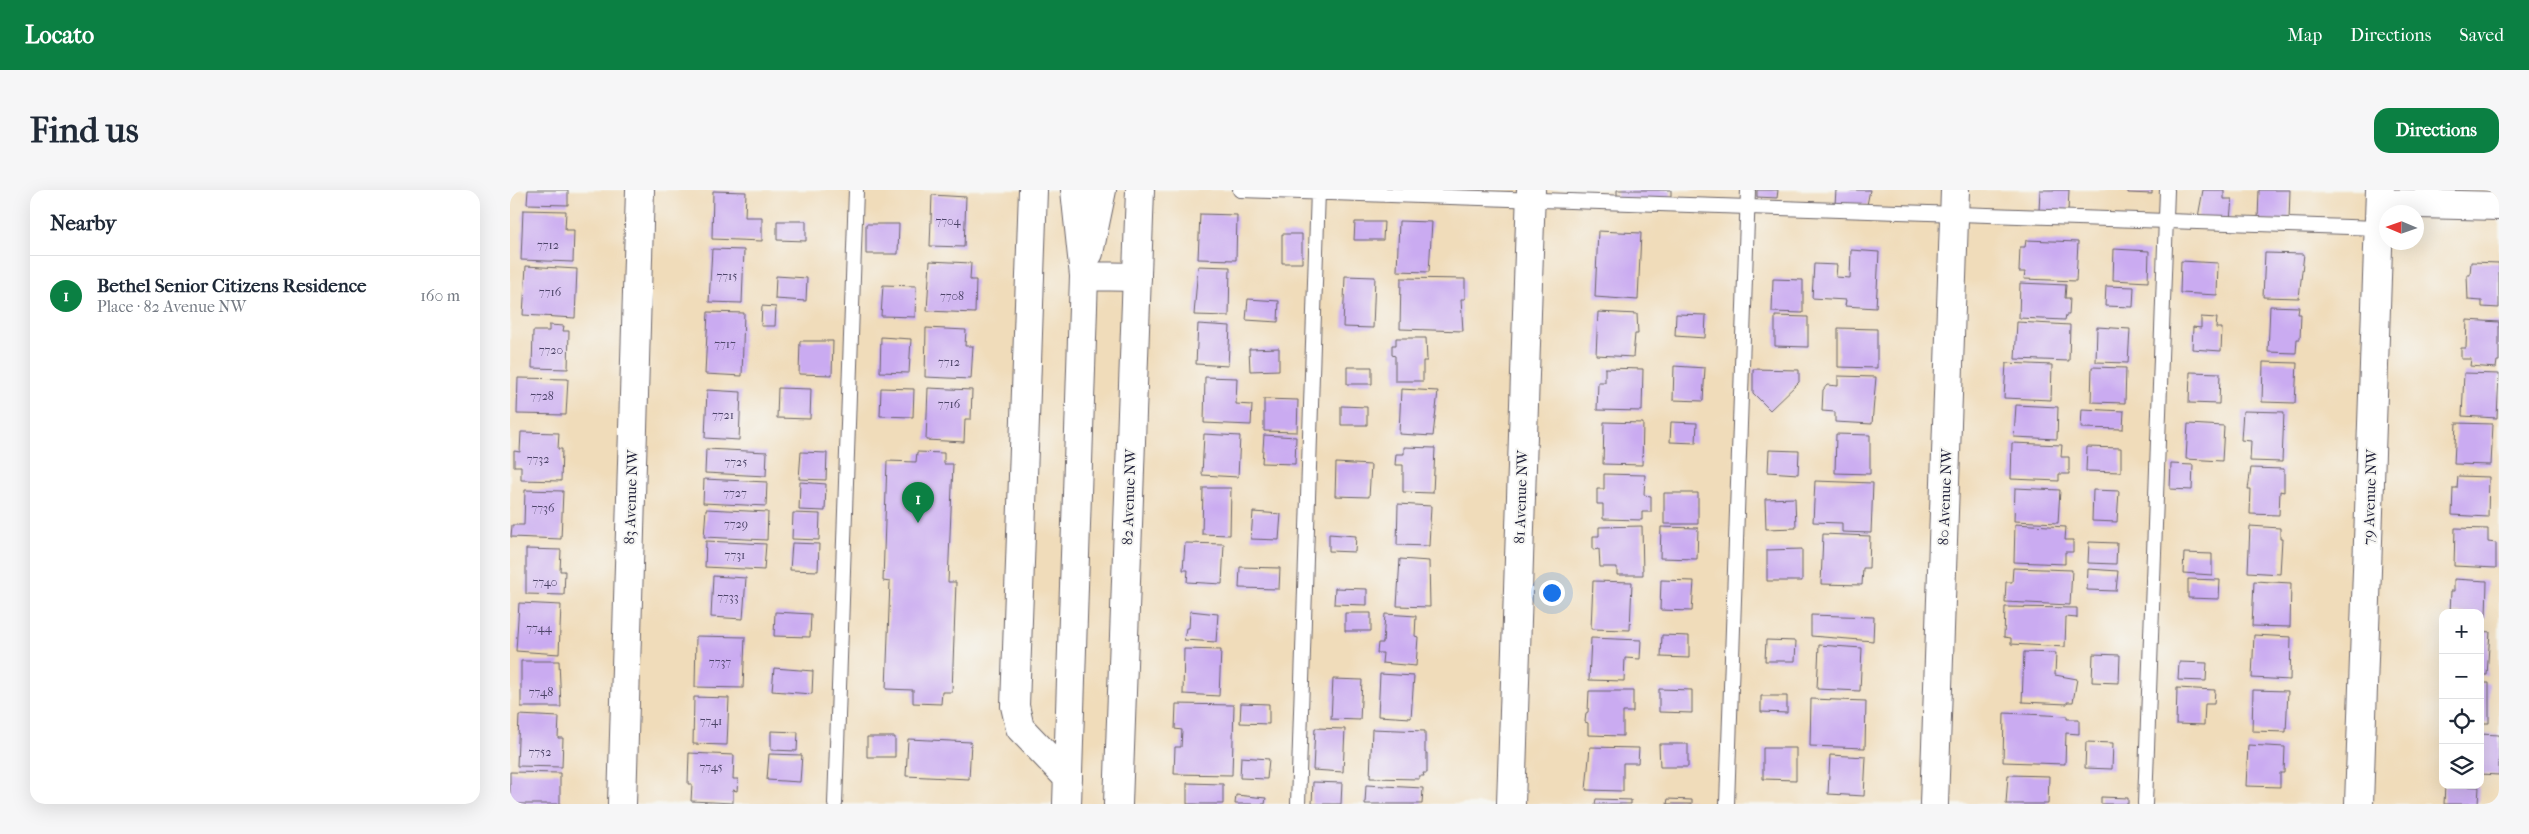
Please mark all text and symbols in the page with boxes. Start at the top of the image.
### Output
text: Locato [25,21,94,49]
text: Map [2288,25,2322,46]
text: Directions [2350,25,2431,46]
text: Saved [2459,25,2504,46]
button: Directions [2374,108,2499,153]
text: Find us [30,110,139,151]
north arrow [2379,205,2424,250]
text: Nearby [50,211,116,235]
house number: 7704 [935,214,961,228]
house number: 7712 [537,238,559,252]
house number: 7715 [717,269,738,283]
text: Bethel Senior Citizens Residence [97,275,366,297]
house number: 7716 [539,285,562,299]
text: 1 [63,286,69,305]
text: 160 m [420,286,460,305]
house number: 7708 [940,289,964,303]
text: Place · 82 Avenue NW [97,297,246,316]
house number: 7717 [714,337,736,351]
house number: 7720 [539,343,563,357]
house number: 7712 [938,355,960,369]
house number: 7728 [530,389,554,403]
house number: 7716 [938,397,961,411]
house number: 7721 [712,408,734,422]
street label: 82 Avenue NW [1118,447,1140,545]
street label: 80 Avenue NW [1934,447,1956,546]
street label: 79 Avenue NW [2359,447,2381,545]
street label: 83 Avenue NW [620,448,642,545]
street label: 81 Avenue NW [1510,449,1532,544]
house number: 7732 [527,452,549,466]
house number: 7725 [725,455,747,469]
pin: 1 [902,482,934,523]
house number: 7727 [723,486,747,500]
house number: 7736 [532,501,555,515]
house number: 7729 [724,517,748,531]
house number: 7731 [725,548,745,562]
house number: 7740 [533,575,557,589]
your location [1539,580,1565,606]
house number: 7733 [717,590,739,604]
map controls [2439,609,2484,789]
button: + [2439,609,2484,654]
house number: 7744 [526,621,553,635]
button: − [2439,654,2484,699]
house number: 7737 [709,655,731,669]
house number: 7748 [529,685,553,699]
button: locate [2439,699,2484,744]
house number: 7741 [700,714,722,728]
button: layers [2439,744,2484,789]
house number: 7752 [529,745,551,759]
house number: 7745 [699,760,723,774]

